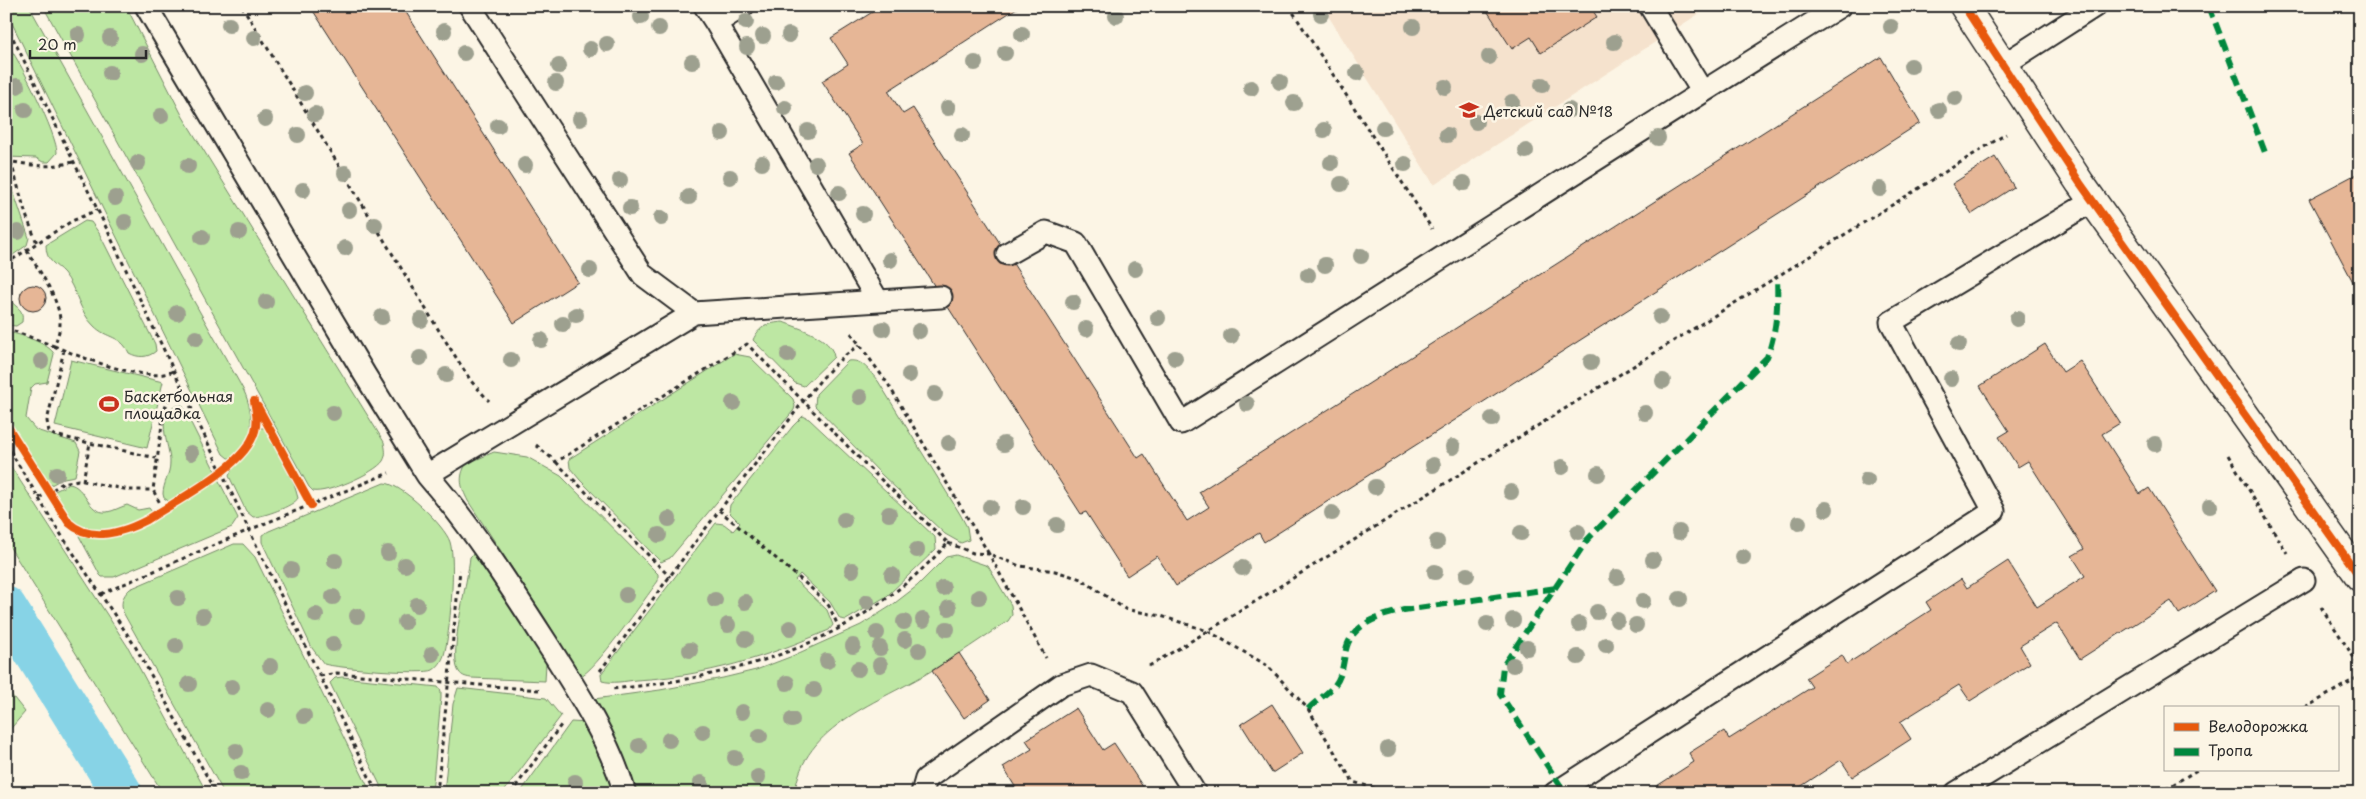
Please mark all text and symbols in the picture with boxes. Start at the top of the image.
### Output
scale bar [30,28,146,60]
text: 20 m [38,32,77,55]
school or university icon: Детский сад №18 [1458,99,1480,121]
place label: Детский сад №18 [1483,99,1613,122]
place label: Баскетбольная площадка [124,384,233,424]
sports icon: Баскетбольная площадка [98,393,120,415]
legend [2164,706,2338,772]
text: Велодорожка [2208,714,2309,737]
text: Тропа [2208,738,2253,761]

